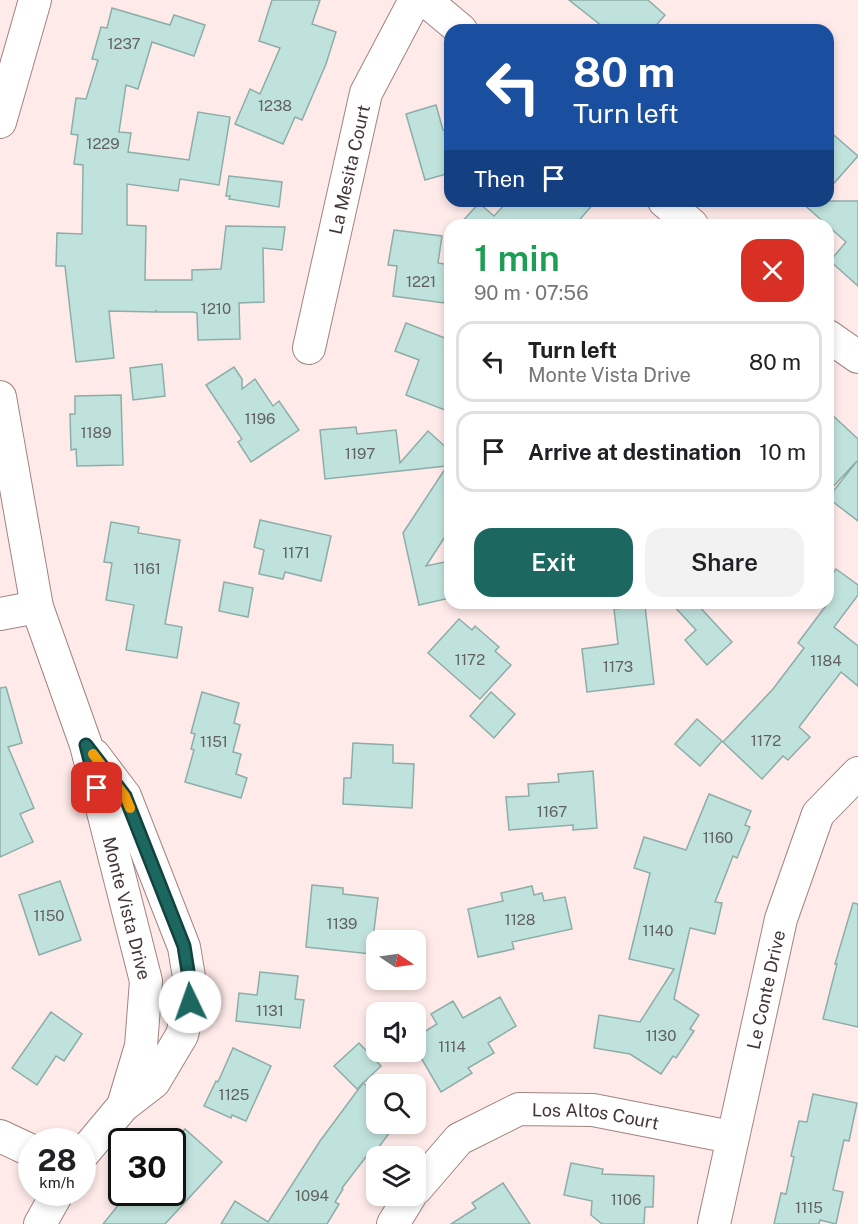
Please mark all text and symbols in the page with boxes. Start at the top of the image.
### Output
house number: 1237 [107,35,141,52]
text: 80 m [573,47,675,96]
icon: left [474,48,552,126]
house number: 1238 [258,97,292,114]
text: Turn left [573,97,679,129]
street label: La Mesita Court [324,103,374,236]
house number: 1229 [86,135,120,152]
icon: arrive [537,162,570,195]
text: Then [474,166,525,192]
text: 1 min [474,237,560,279]
button: close [741,239,804,302]
house number: 1221 [406,273,436,290]
text: 90 m · 07:56 [474,281,589,305]
house number: 1210 [201,300,231,317]
text: Turn left [528,337,617,363]
icon: left [477,345,510,378]
text: 80 m [749,349,801,375]
text: Monte Vista Drive [528,363,691,387]
house number: 1196 [245,410,275,427]
house number: 1189 [80,424,112,441]
icon: arrive [477,435,510,468]
text: Arrive at destination [528,439,741,465]
text: 10 m [759,439,806,465]
house number: 1197 [345,445,375,462]
button: Exit [474,528,633,597]
button: Share [645,528,804,597]
house number: 1171 [282,544,310,561]
house number: 1161 [133,560,161,577]
house number: 1172 [455,651,485,668]
house number: 1184 [810,652,842,669]
house number: 1173 [603,658,633,675]
house number: 1172 [751,732,781,749]
house number: 1151 [200,733,228,750]
pin [71,762,122,813]
icon: arrive [80,771,113,804]
house number: 1167 [537,803,567,820]
house number: 1160 [703,829,733,846]
street label: Monte Vista Drive [99,834,156,982]
house number: 1150 [34,907,65,924]
house number: 1128 [505,911,535,928]
house number: 1139 [327,915,357,932]
house number: 1140 [643,922,673,939]
street label: Le Conte Drive [742,928,789,1051]
north arrow [366,930,426,990]
map controls [366,930,426,1206]
position arrow [158,970,222,1034]
house number: 1131 [256,1002,284,1019]
button: sound [366,1002,426,1062]
house number: 1130 [646,1027,676,1044]
house number: 1114 [438,1038,466,1055]
button: search [366,1074,426,1134]
house number: 1125 [219,1086,249,1103]
street label: Los Altos Court [532,1099,661,1133]
speed limit sign: 30 [108,1128,186,1206]
text: 28 [37,1142,77,1178]
button: layers [366,1146,426,1206]
text: km/h [39,1174,75,1191]
house number: 1094 [295,1187,329,1204]
house number: 1106 [611,1191,641,1208]
house number: 1115 [795,1199,823,1216]

